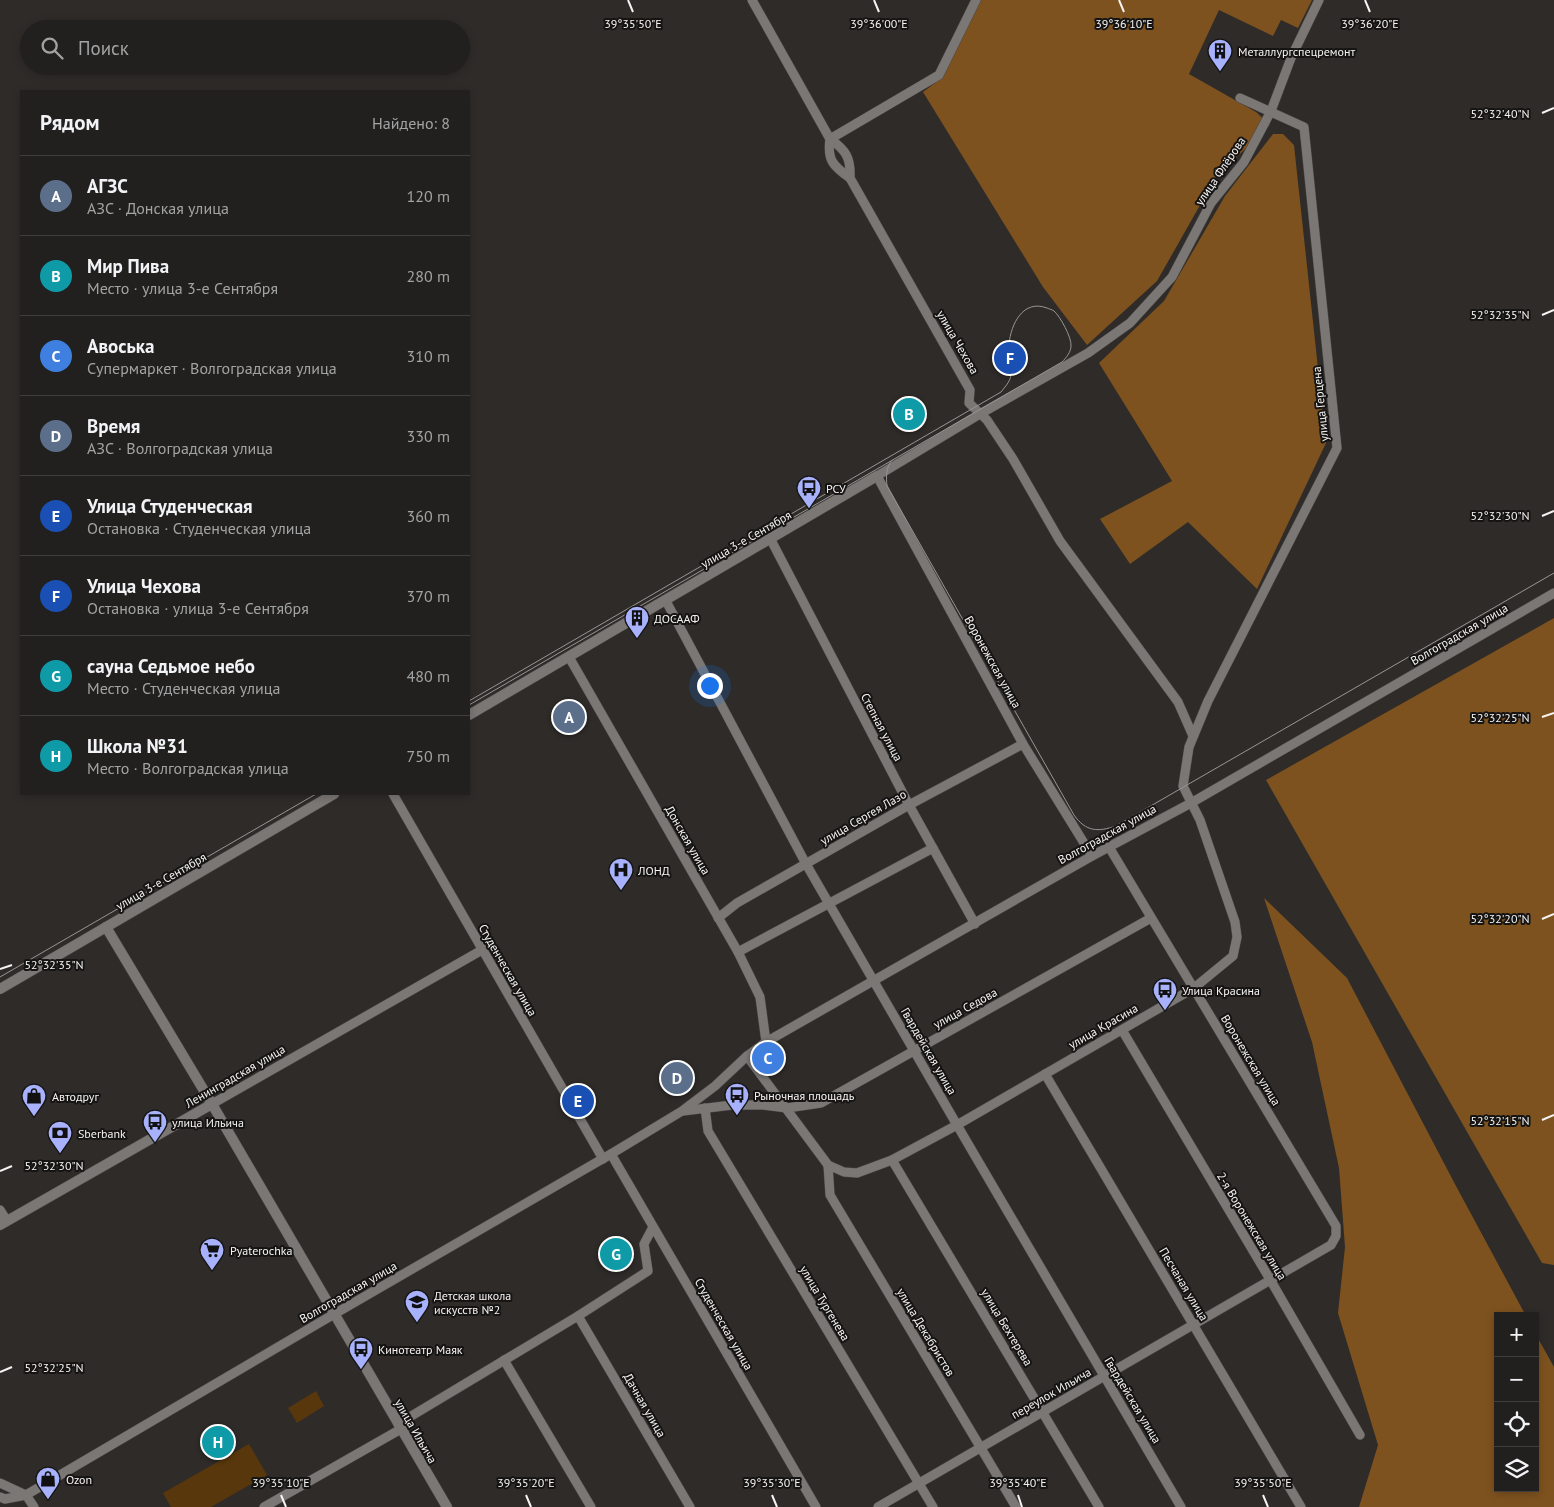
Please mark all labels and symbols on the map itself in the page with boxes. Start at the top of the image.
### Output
text: 39°35'50"E [604,16,662,31]
text: 39°36'00"E [850,16,908,31]
text: 39°36'10"E [1095,16,1153,31]
text: 39°36'20"E [1341,16,1399,31]
building icon: Металлургспецремонт [1207,38,1233,72]
place label: Металлургспецремонт [1238,44,1355,59]
text: 52°32'40"N [1470,106,1530,121]
street label: улица Флёрова [1191,134,1249,208]
street label: улица Чехова [934,307,982,377]
text: 52°32'35"N [1470,307,1530,322]
pin: F [994,339,1026,377]
street label: улица Герцена [1309,366,1331,442]
pin: B [893,395,925,433]
bus stop icon: РСУ [796,475,822,509]
place label: РСУ [826,481,846,496]
street label: улица 3-е Сентября [698,507,794,571]
text: 52°32'30"N [1470,508,1530,523]
street label: Волгоградская улица [1408,600,1510,668]
building icon: ДОСААФ [624,605,650,639]
place label: ДОСААФ [654,611,700,626]
street label: Воронежская улица [961,613,1025,711]
your location [697,673,723,699]
street label: Степная улица [858,690,906,764]
pin: A [553,698,585,736]
text: 52°32'25"N [1470,710,1530,725]
street label: улица Сергея Лазо [817,786,909,848]
street label: Волгоградская улица [1055,801,1159,867]
street label: Донская улица [662,803,714,877]
street label: улица 3-е Сентября [113,849,209,913]
hospital icon: ЛОНД [608,857,634,891]
place label: ЛОНД [637,863,670,878]
text: 52°32'20"N [1470,911,1530,926]
street label: Студенческая улица [476,921,540,1019]
text: 52°32'35"N [24,957,84,972]
bus stop icon: Улица Красина [1152,977,1178,1011]
place label: Улица Красина [1182,983,1260,998]
street label: улица Седова [930,984,1000,1032]
street label: улица Красина [1066,1000,1141,1052]
street label: Гвардейская улица [898,1005,960,1097]
street label: Воронежская улица [1218,1012,1284,1108]
pin: C [752,1039,784,1077]
street label: Ленинградская улица [181,1041,288,1111]
pin: D [661,1059,693,1097]
pin: E [562,1082,594,1120]
bus stop icon: Рыночная площадь [724,1082,750,1116]
shop icon: Автодруг [21,1083,47,1117]
place label: Рыночная площадь [754,1088,855,1103]
place label: Автодруг [52,1089,99,1104]
bus stop icon: улица Ильича [142,1109,168,1143]
text: 52°32'15"N [1470,1113,1530,1128]
place label: улица Ильича [172,1115,244,1130]
bank icon: Sberbank [47,1120,73,1154]
place label: Sberbank [78,1126,126,1141]
text: 52°32'30"N [24,1158,84,1173]
street label: 2-я Воронежская улица [1214,1169,1290,1283]
pin: G [600,1235,632,1273]
supermarket icon: Pyaterochka [199,1237,225,1271]
place label: Pyaterochka [230,1243,293,1258]
street label: Песчаная улица [1156,1245,1212,1323]
street label: Волгоградская улица [297,1258,399,1326]
street label: улица Тургенева [797,1263,853,1344]
street label: Студенческая улица [692,1275,756,1373]
street label: улица Декабристов [894,1285,958,1379]
street label: улица Бехтерева [978,1286,1036,1368]
place label: Детская школа искусств №2 [434,1288,511,1317]
school or university icon: Детская школа искусств №2 [404,1289,430,1323]
bus stop icon: Кинотеатр Маяк [348,1336,374,1370]
place label: Кинотеатр Маяк [378,1342,463,1357]
street label: Гвардейская улица [1101,1354,1165,1446]
text: 52°32'25"N [24,1360,84,1375]
street label: переулок Ильича [1008,1364,1094,1422]
street label: Дачная улица [621,1370,669,1440]
street label: улица Ильича [392,1396,440,1466]
pin: H [202,1423,234,1461]
shop icon: Ozon [35,1466,61,1500]
place label: Ozon [66,1472,92,1487]
text: 39°35'10"E [252,1475,310,1490]
text: 39°35'20"E [497,1475,555,1490]
text: 39°35'30"E [743,1475,801,1490]
text: 39°35'40"E [989,1475,1047,1490]
text: 39°35'50"E [1234,1475,1292,1490]

